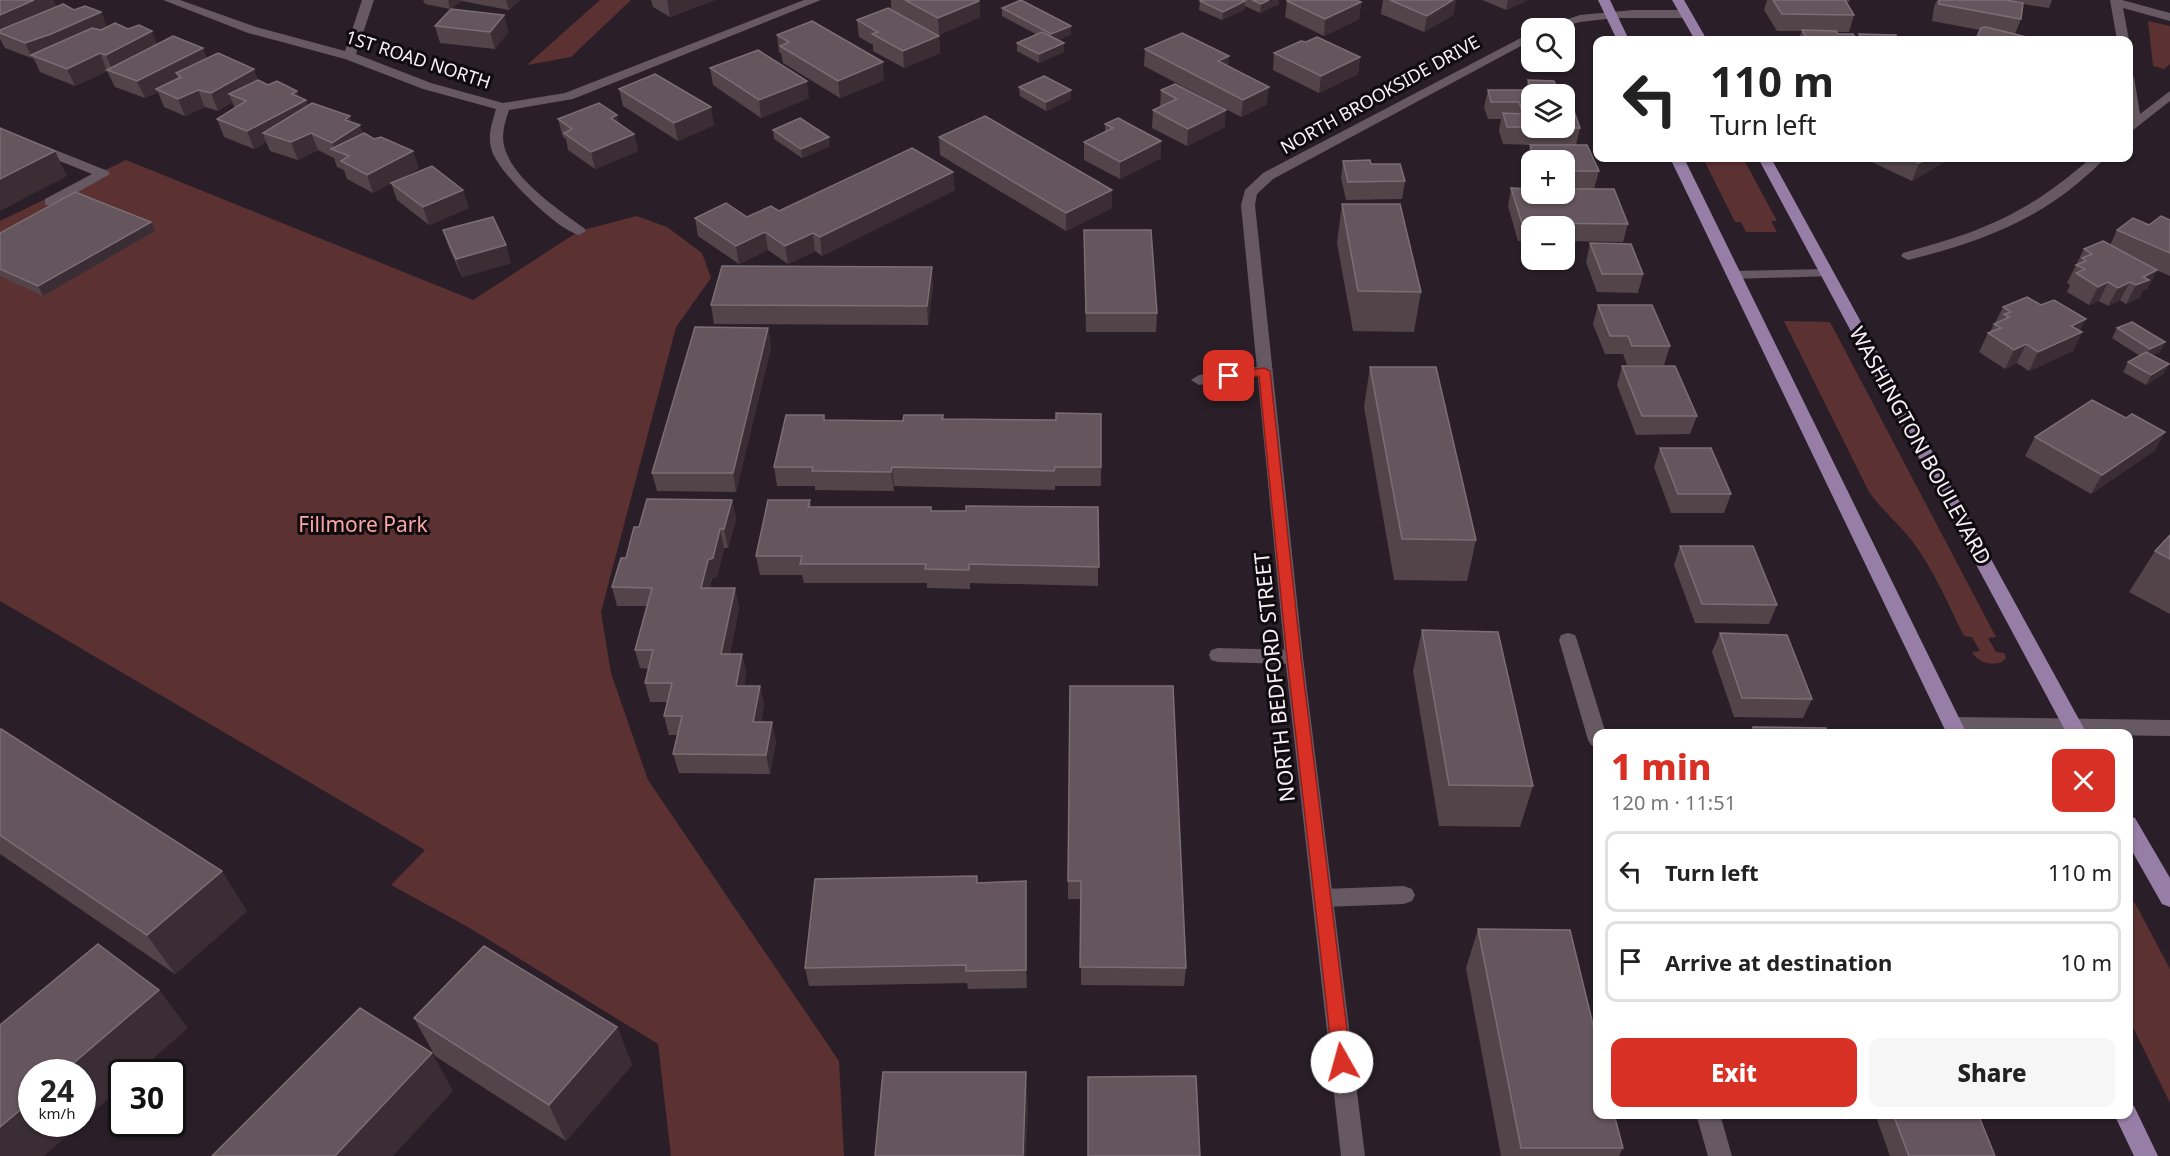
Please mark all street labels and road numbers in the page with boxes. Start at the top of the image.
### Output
street label: 1ST ROAD NORTH [343,24,494,94]
street label: NORTH BROOKSIDE DRIVE [1276,29,1483,159]
street label: WASHINGTON BOULEVARD [1844,321,1998,570]
street label: NORTH BEDFORD STREET [1247,550,1301,803]

